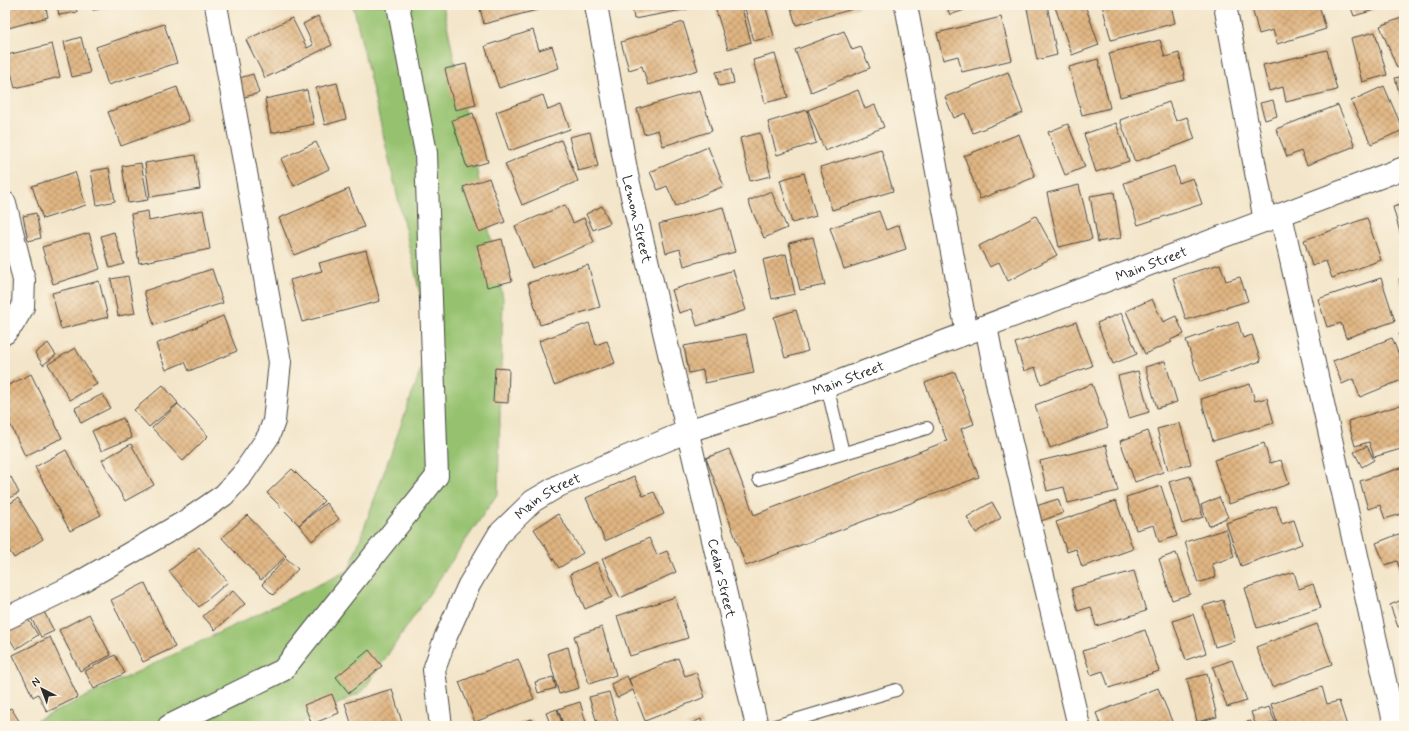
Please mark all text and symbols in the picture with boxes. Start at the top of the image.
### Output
street label: Lemon Street [617,174,656,266]
street label: Main Street [1113,243,1190,286]
street label: Main Street [810,357,887,400]
street label: Main Street [511,469,584,524]
street label: Cedar Street [703,537,739,621]
north arrow [22,669,62,709]
text: N [29,675,43,690]

